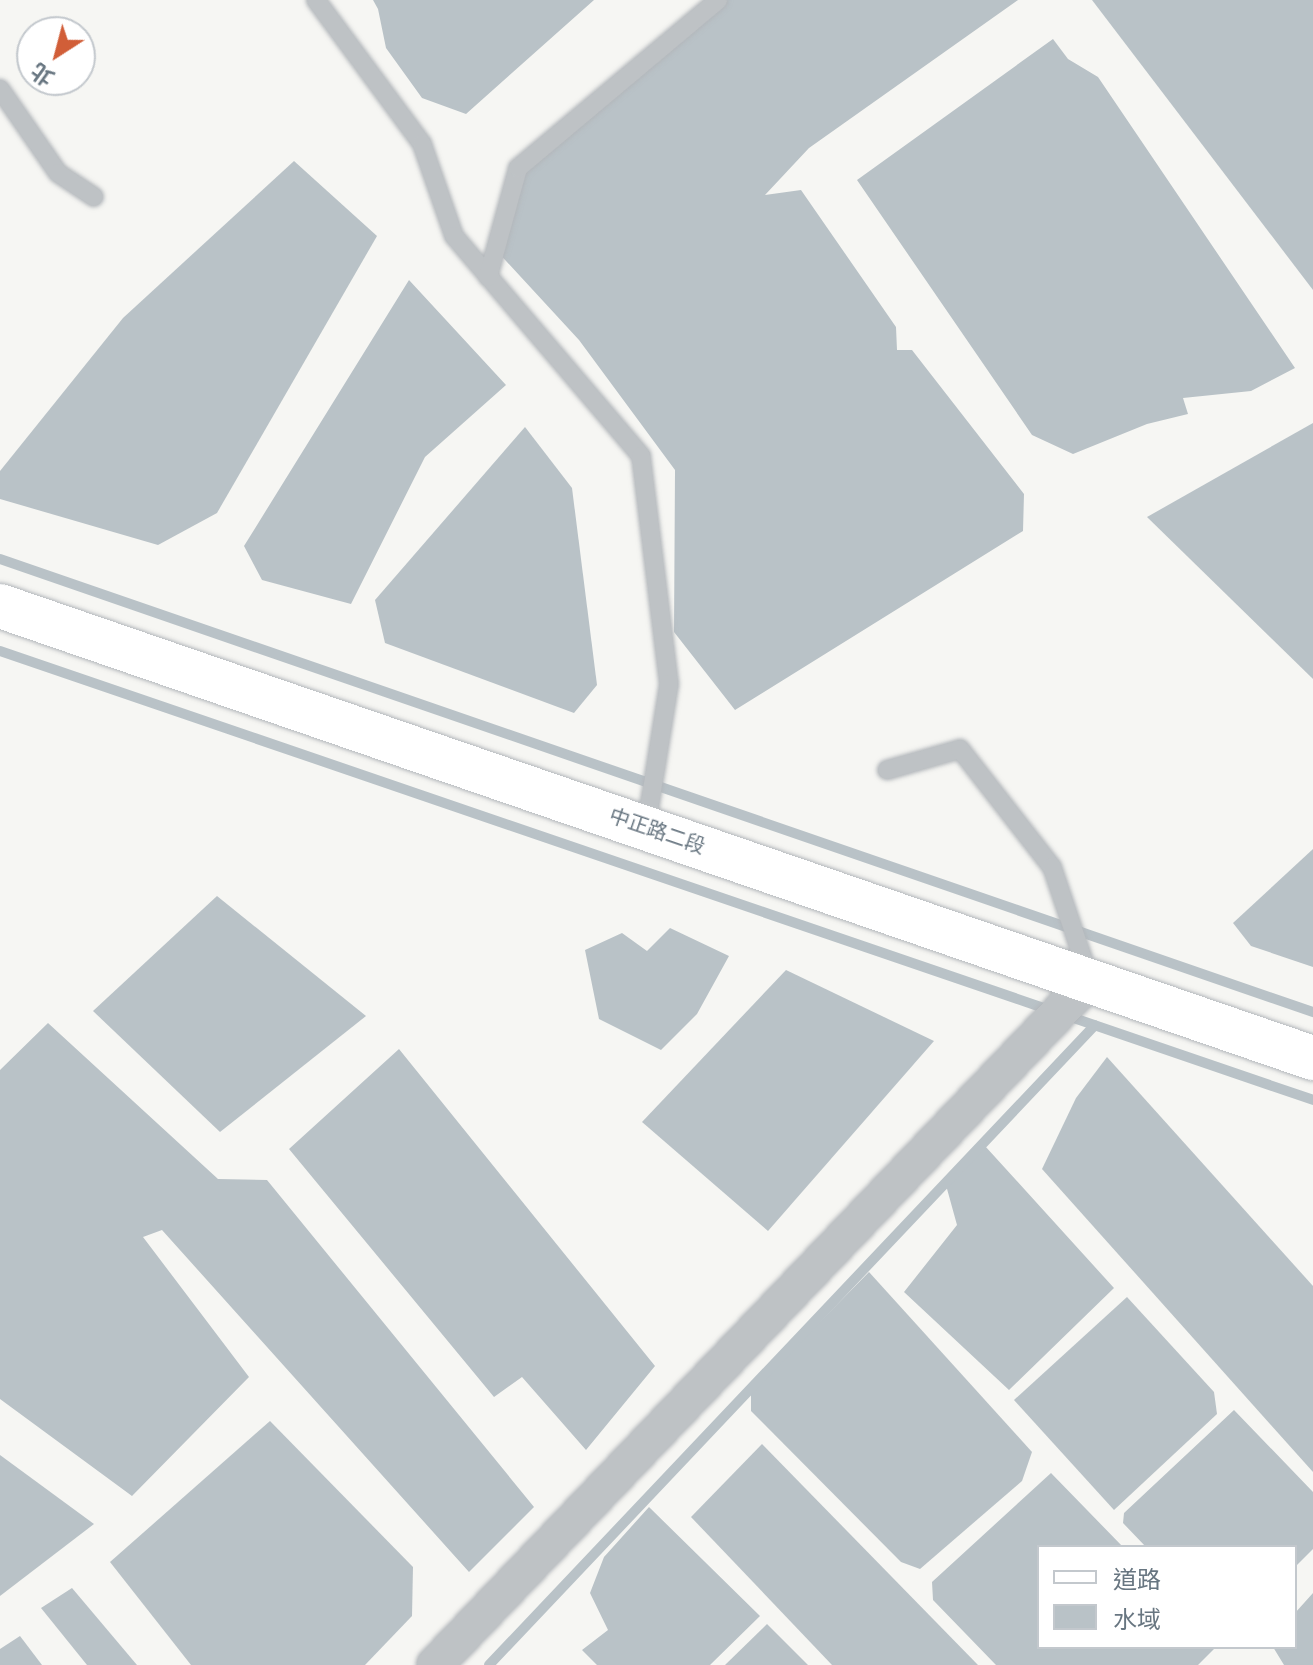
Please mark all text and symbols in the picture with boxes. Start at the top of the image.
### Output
north arrow [16,16,96,96]
text: 北 [27,58,59,91]
street label: 中正路二段 [606,803,708,859]
legend [1037,1545,1297,1649]
text: 道路 [1113,1566,1161,1593]
text: 水域 [1113,1606,1161,1633]

